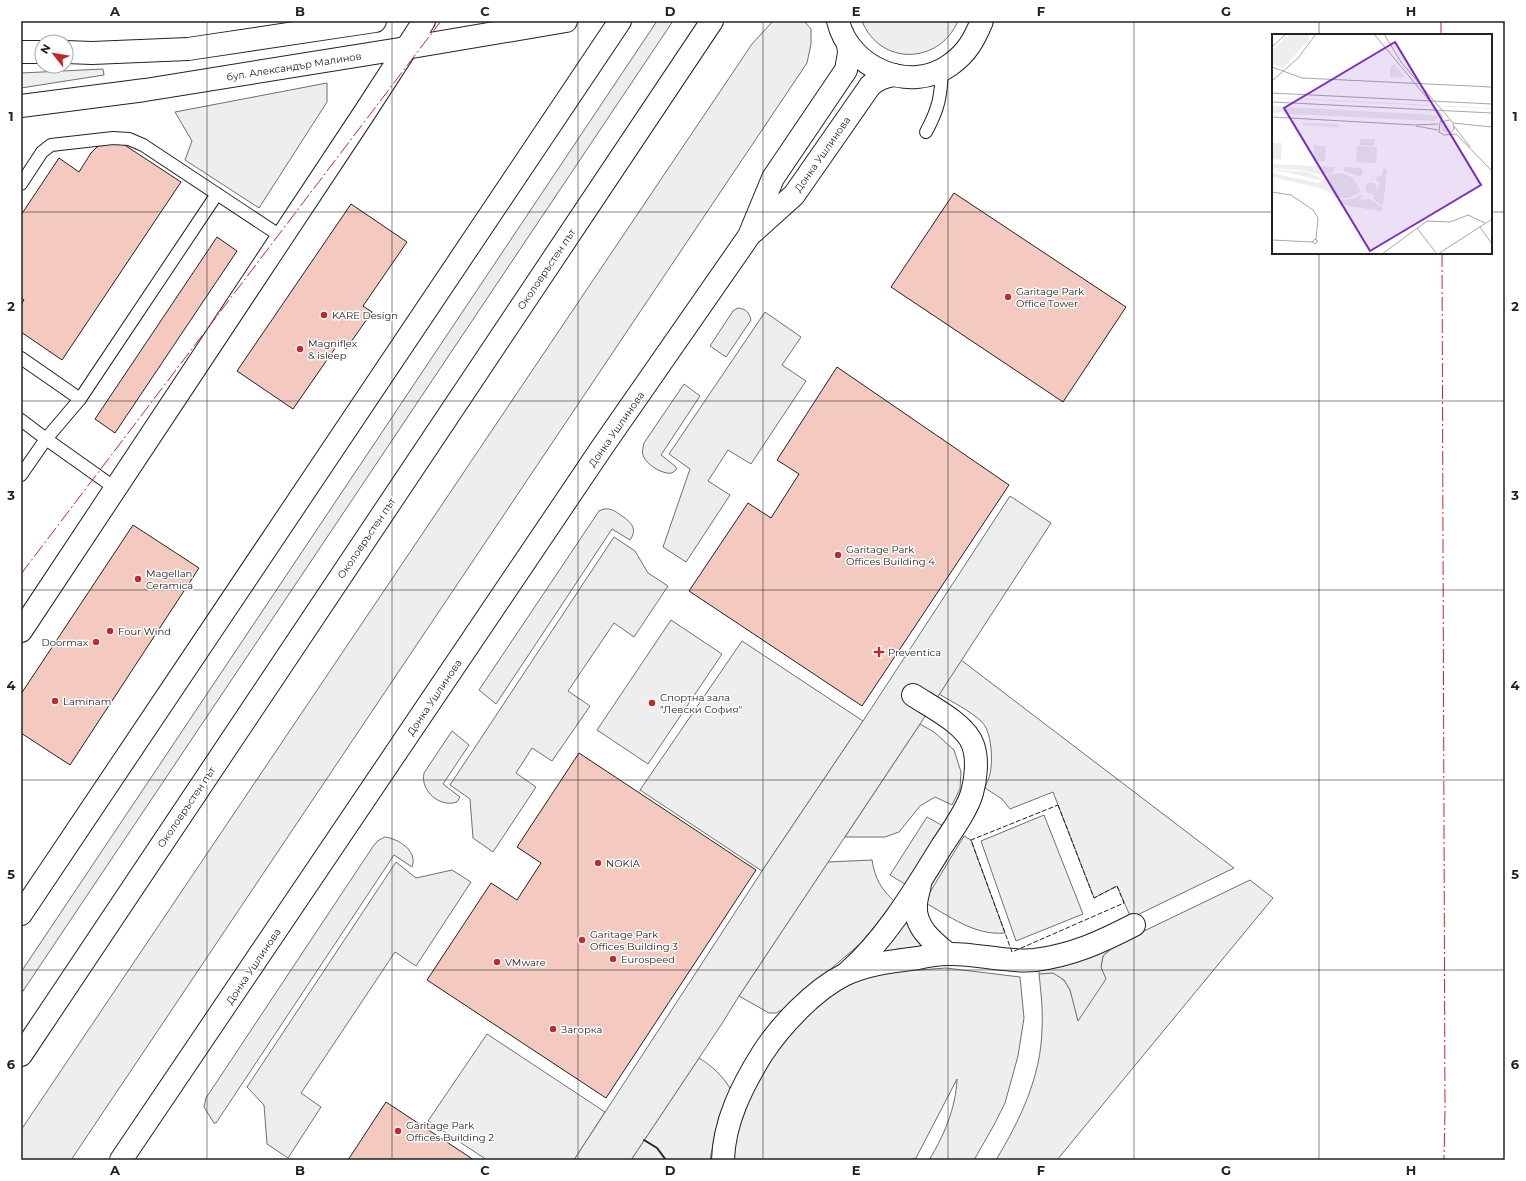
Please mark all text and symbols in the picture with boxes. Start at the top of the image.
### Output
text: A [109,3,121,19]
text: B [295,3,305,19]
text: C [480,3,490,19]
text: D [665,3,676,19]
text: E [852,3,861,19]
text: F [1037,3,1045,19]
text: G [1221,3,1231,19]
text: H [1406,3,1416,19]
north arrow [34,34,74,74]
inset map [1272,34,1492,254]
text: N [37,41,54,56]
street label: бул. Александър Малинов [226,49,363,84]
text: 1 [8,108,14,124]
text: 1 [1512,108,1518,124]
street label: Донка Ушлинова [792,114,853,194]
street label: Околовръстен път [515,226,578,312]
place label: Garitage Park Office Tower [1016,285,1084,310]
marker: Garitage Park Office Tower [1003,292,1013,302]
text: 2 [7,298,15,314]
text: 2 [1511,298,1519,314]
place label: KARE Design [332,309,398,322]
marker: KARE Design [319,310,329,320]
place label: Magniflex & isleep [308,337,358,362]
marker: Magniflex & isleep [295,344,305,354]
street label: Донка Ушлинова [586,389,647,469]
text: 3 [6,487,15,503]
text: 3 [1510,487,1519,503]
street label: Околовръстен път [335,495,398,581]
place label: Garitage Park Offices Building 4 [846,543,935,568]
marker: Garitage Park Offices Building 4 [833,550,843,560]
place label: Magellan Ceramica [146,567,193,592]
marker: Magellan Ceramica [133,574,143,584]
place label: Four Wind [118,625,171,638]
marker: Four Wind [105,626,115,636]
place label: Doormax [41,636,89,649]
marker: Doormax [91,637,101,647]
marker: Preventica [873,646,885,658]
place label: Preventica [888,646,941,659]
street label: Донка Ушлинова [404,657,465,738]
text: 4 [7,677,16,693]
text: 4 [1511,677,1520,693]
place label: Спортна зала "Левски София" [660,691,742,716]
place label: Laminam [63,695,111,708]
marker: Laminam [50,696,60,706]
marker: Спортна зала "Левски София" [647,698,657,708]
street label: Околовръстен път [155,764,218,850]
place label: NOKIA [606,857,641,870]
marker: NOKIA [593,858,603,868]
text: 5 [7,866,15,882]
text: 5 [1511,866,1519,882]
street label: Донка Ушлинова [223,926,284,1007]
place label: Garitage Park Offices Building 3 [590,928,678,953]
marker: Garitage Park Offices Building 3 [577,935,587,945]
place label: Eurospeed [621,953,675,966]
marker: Eurospeed [608,954,618,964]
place label: VMware [505,956,546,969]
marker: VMware [492,957,502,967]
place label: Загорка [561,1023,602,1036]
marker: Загорка [548,1024,558,1034]
text: 6 [7,1056,16,1072]
text: 6 [1511,1056,1520,1072]
place label: Garitage Park Offices Building 2 [406,1119,494,1144]
marker: Garitage Park Offices Building 2 [393,1126,403,1136]
text: A [109,1162,121,1178]
text: B [295,1162,305,1178]
text: C [480,1162,490,1178]
text: D [665,1162,676,1178]
text: E [852,1162,861,1178]
text: F [1037,1162,1045,1178]
text: G [1221,1162,1231,1178]
text: H [1406,1162,1416,1178]

